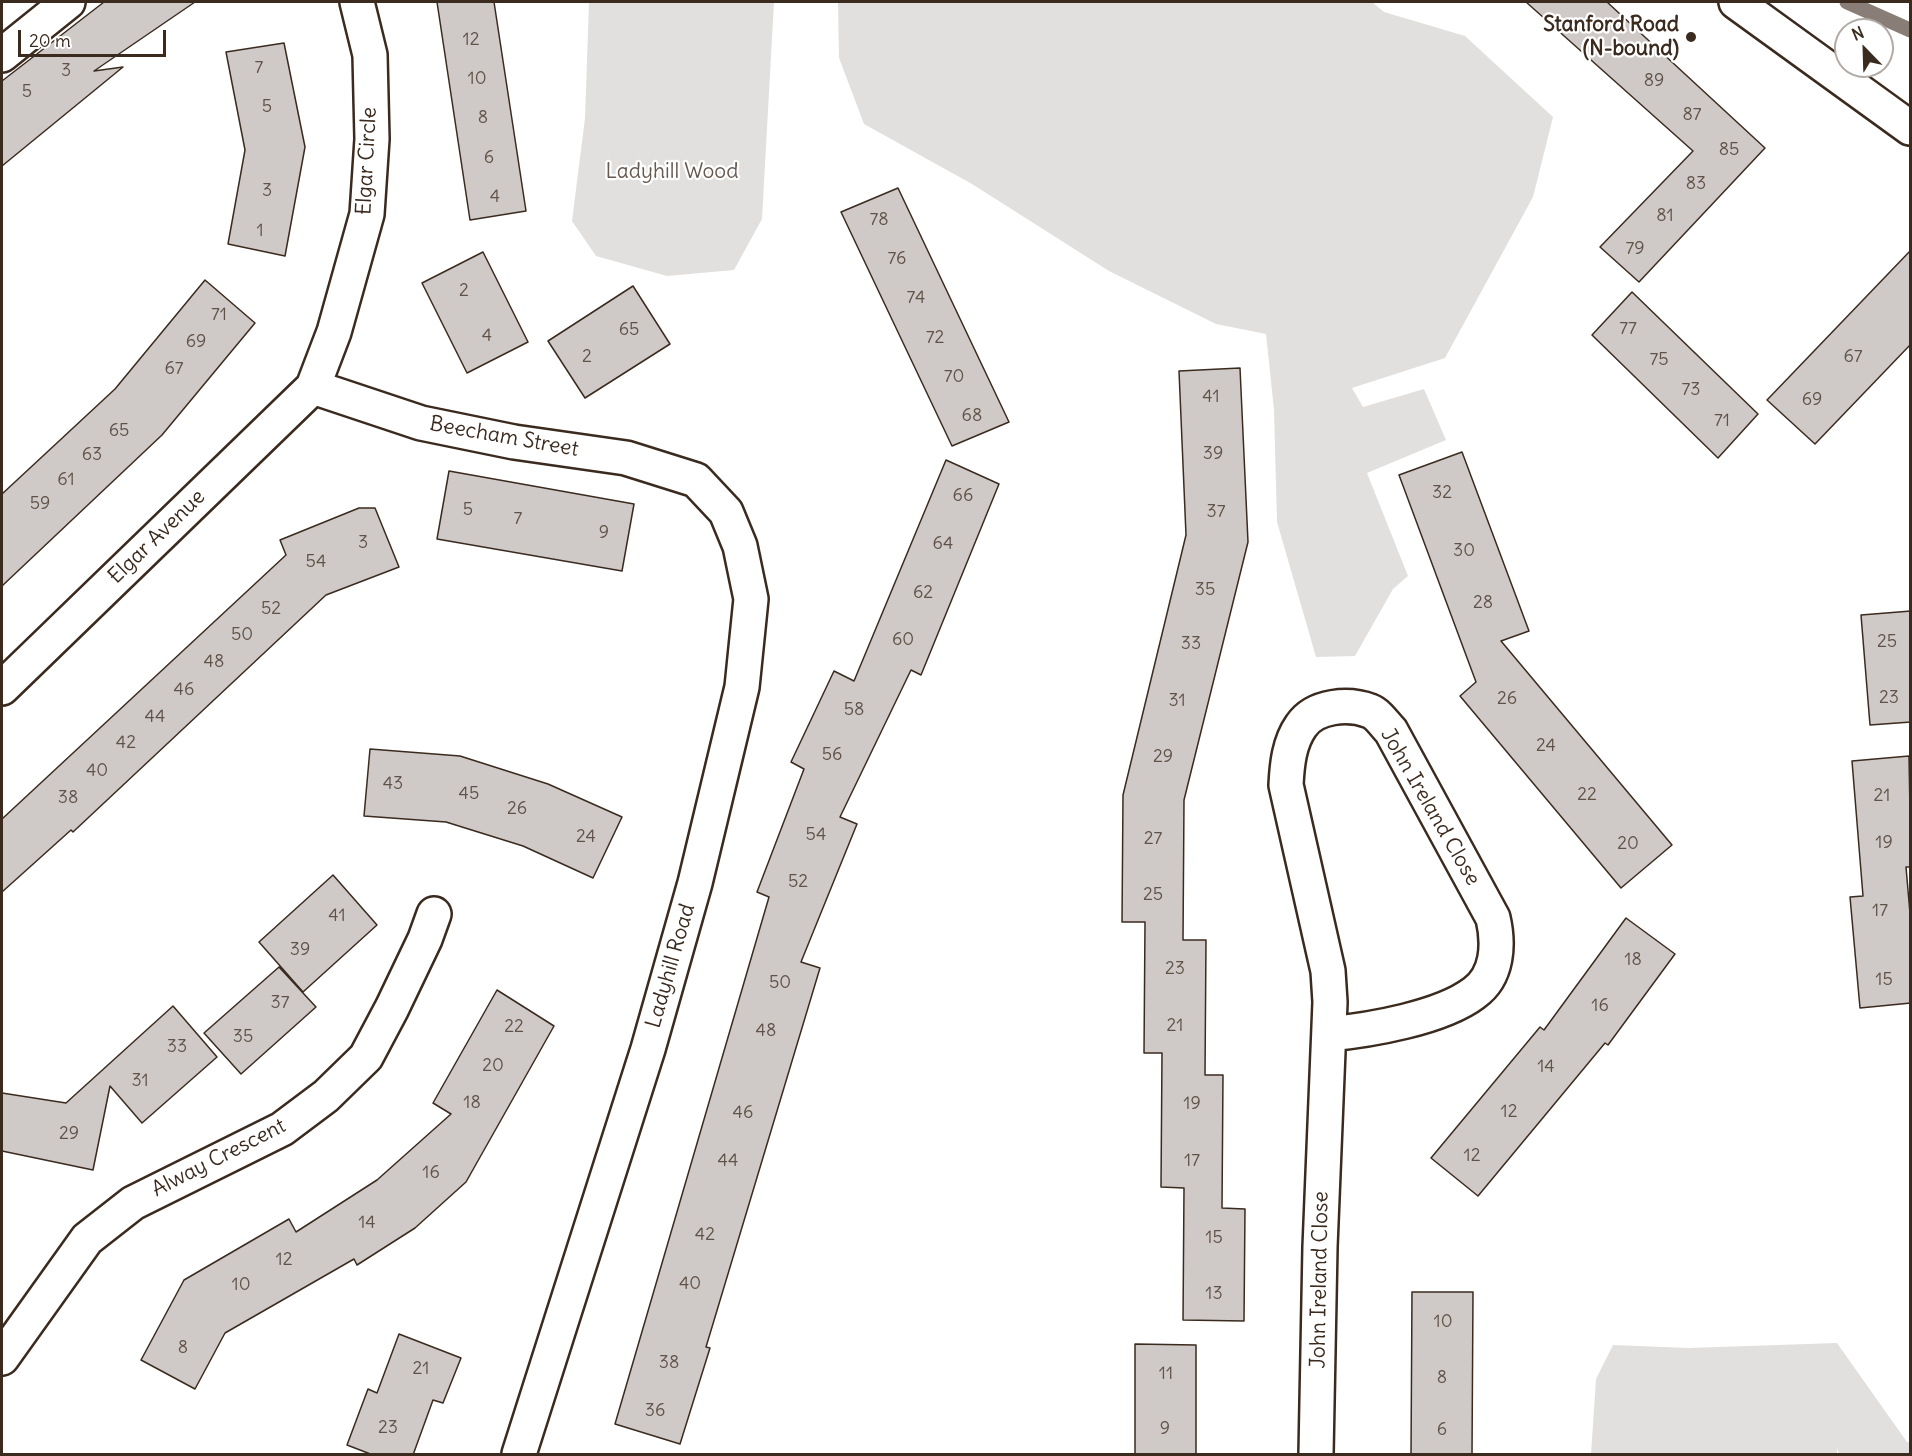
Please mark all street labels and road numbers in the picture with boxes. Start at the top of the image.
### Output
street label: Elgar Circle [352,106,382,216]
street label: Beecham Street [428,412,580,462]
street label: Elgar Avenue [103,485,211,589]
street label: John Ireland Close [1375,724,1485,890]
street label: Ladyhill Road [641,901,701,1031]
street label: Alway Crescent [148,1113,290,1203]
street label: John Ireland Close [1306,1191,1334,1369]

